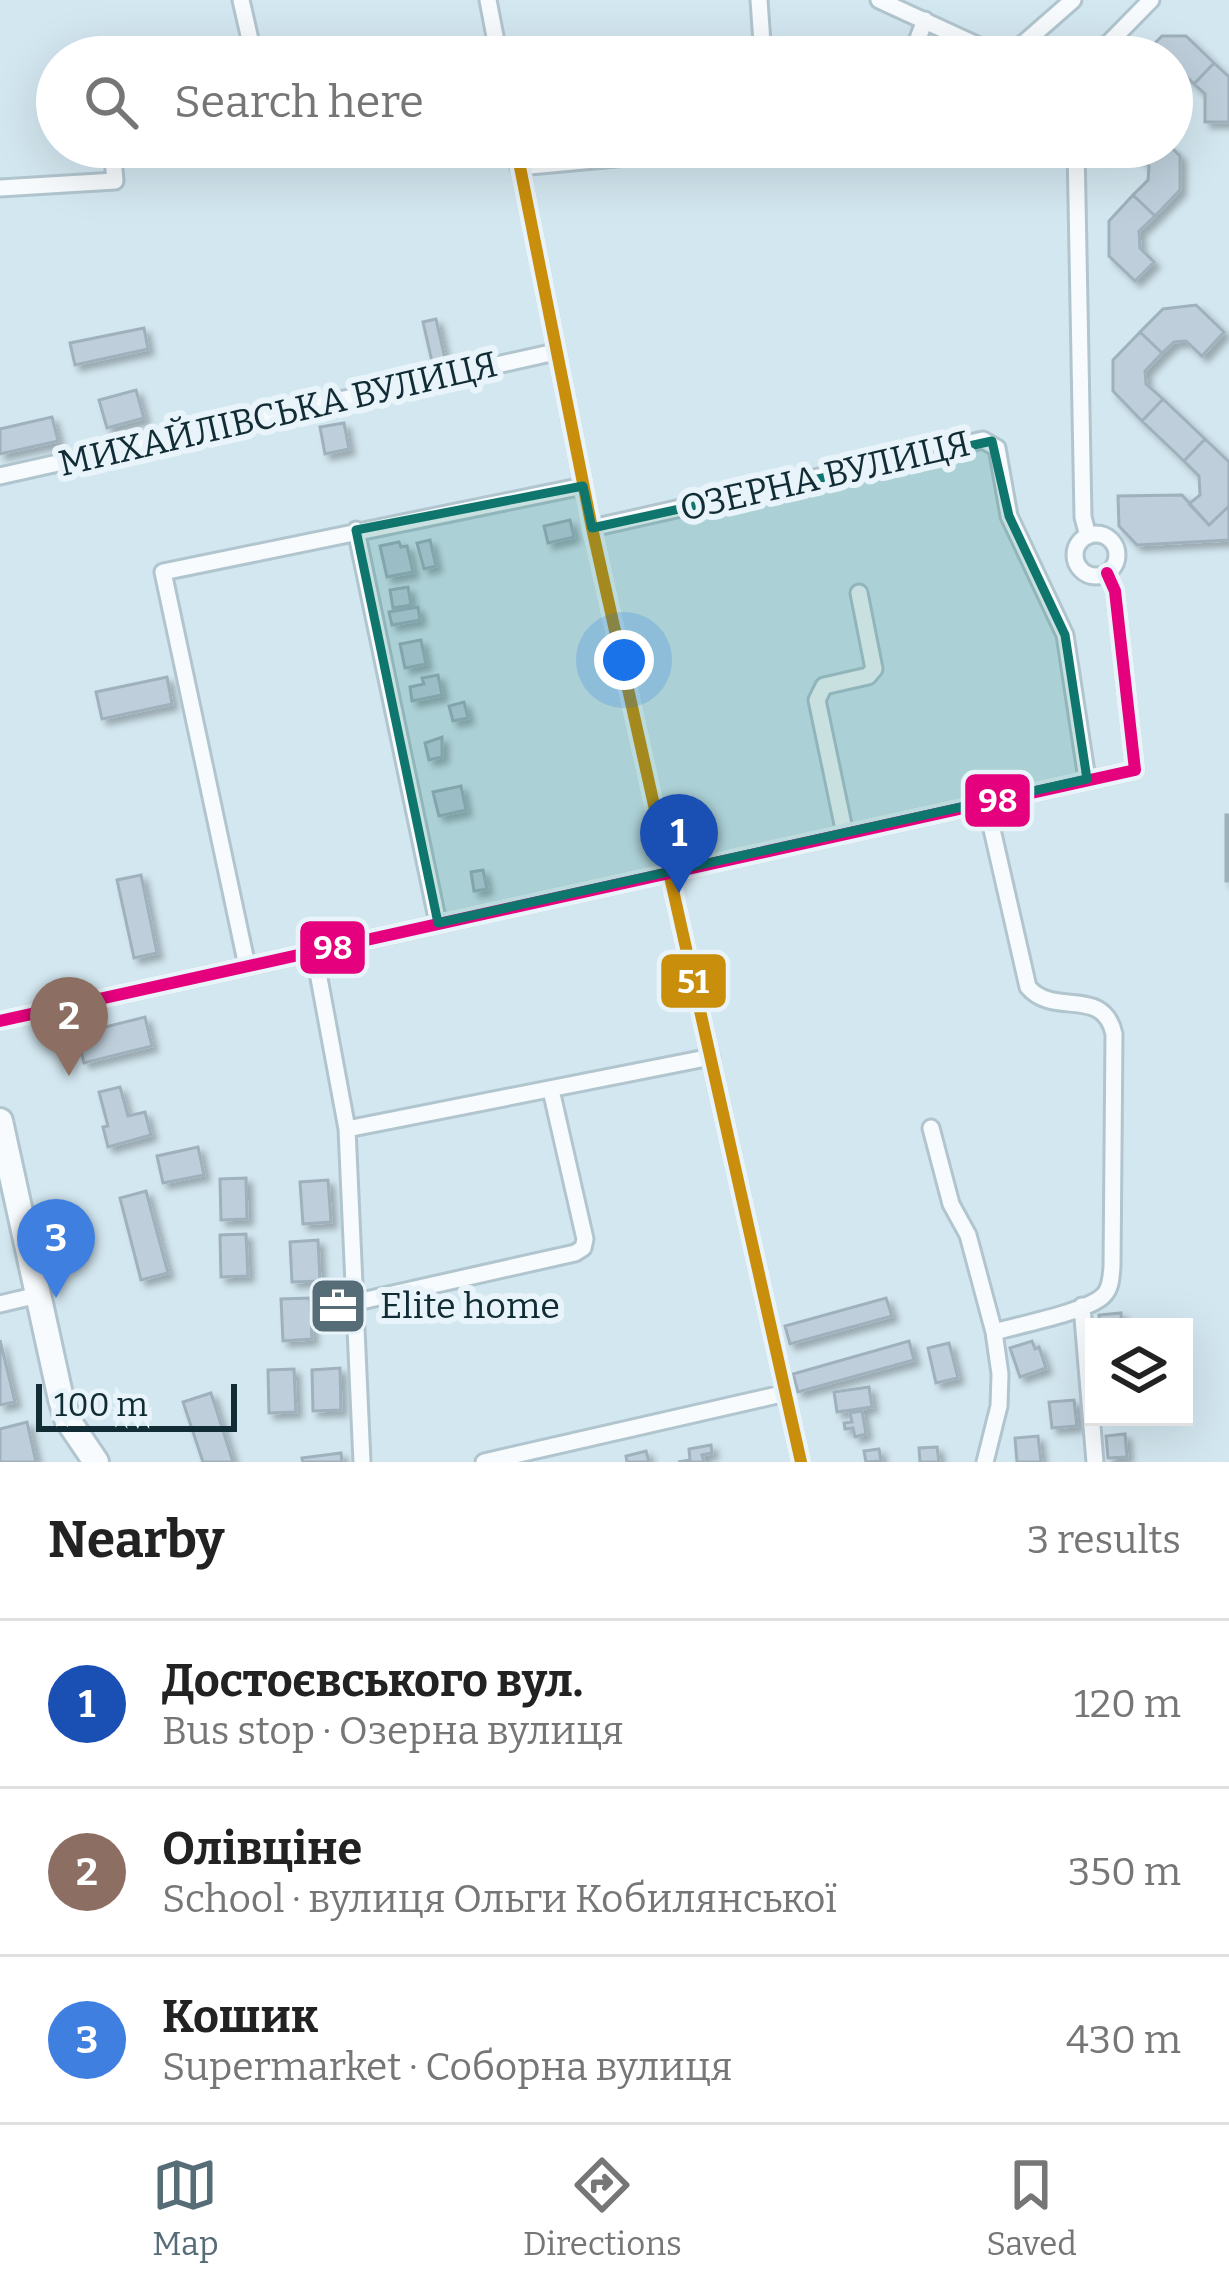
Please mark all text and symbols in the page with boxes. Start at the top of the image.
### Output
search box [36,36,1193,168]
icon: search [78,69,144,135]
text: Search here [174,75,424,129]
street label: МИХАЙЛІВСЬКА ВУЛИЦЯ [54,342,502,486]
street label: ОЗЕРНА ВУЛИЦЯ [676,421,974,531]
your location [594,630,654,690]
line badge: 98 [963,772,1032,829]
text: 98 [978,781,1018,821]
pin: 1 [640,794,718,893]
line badge: 98 [298,919,367,976]
text: 98 [313,928,353,968]
line badge: 51 [659,952,728,1010]
text: 51 [677,962,710,1002]
pin: 2 [30,977,108,1076]
pin: 3 [17,1199,95,1298]
office icon: Elite home [307,1275,369,1337]
place label: Elite home [380,1284,560,1328]
map controls [1085,1318,1193,1426]
button: layers [1085,1318,1193,1426]
scale bar [36,1378,237,1431]
text: 100 m [54,1385,148,1425]
text: Nearby [48,1509,224,1571]
text: 3 results [1027,1517,1181,1563]
text: Достоєвського вул. [162,1654,583,1708]
text: 1 [79,1681,95,1727]
text: 120 m [1074,1681,1181,1727]
text: Bus stop · Озерна вулиця [162,1708,624,1754]
text: Олівціне [162,1822,362,1876]
text: 2 [76,1849,98,1895]
text: 350 m [1068,1849,1181,1895]
text: School · вулиця Ольги Кобилянської [162,1876,837,1922]
text: Кошик [162,1990,318,2044]
text: 3 [76,2017,98,2063]
text: 430 m [1066,2017,1181,2063]
text: Supermarket · Соборна вулиця [162,2044,732,2090]
tab: Map [152,2152,219,2264]
tab: Directions [523,2152,682,2264]
tab: Saved [986,2152,1077,2264]

